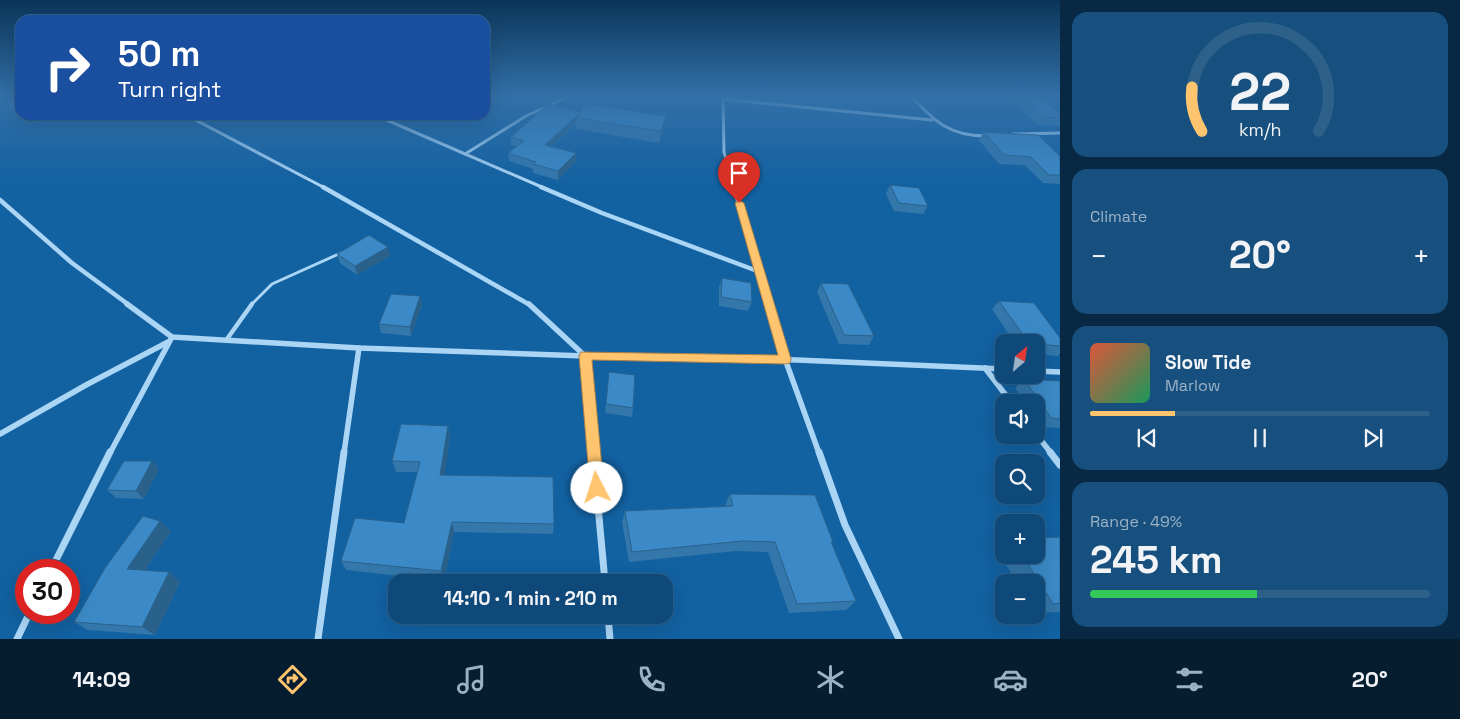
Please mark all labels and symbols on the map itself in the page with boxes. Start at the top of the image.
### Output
pin [718,152,760,203]
north arrow [995,334,1045,384]
position arrow [570,461,622,513]
speed limit sign: 30 [15,559,80,624]

